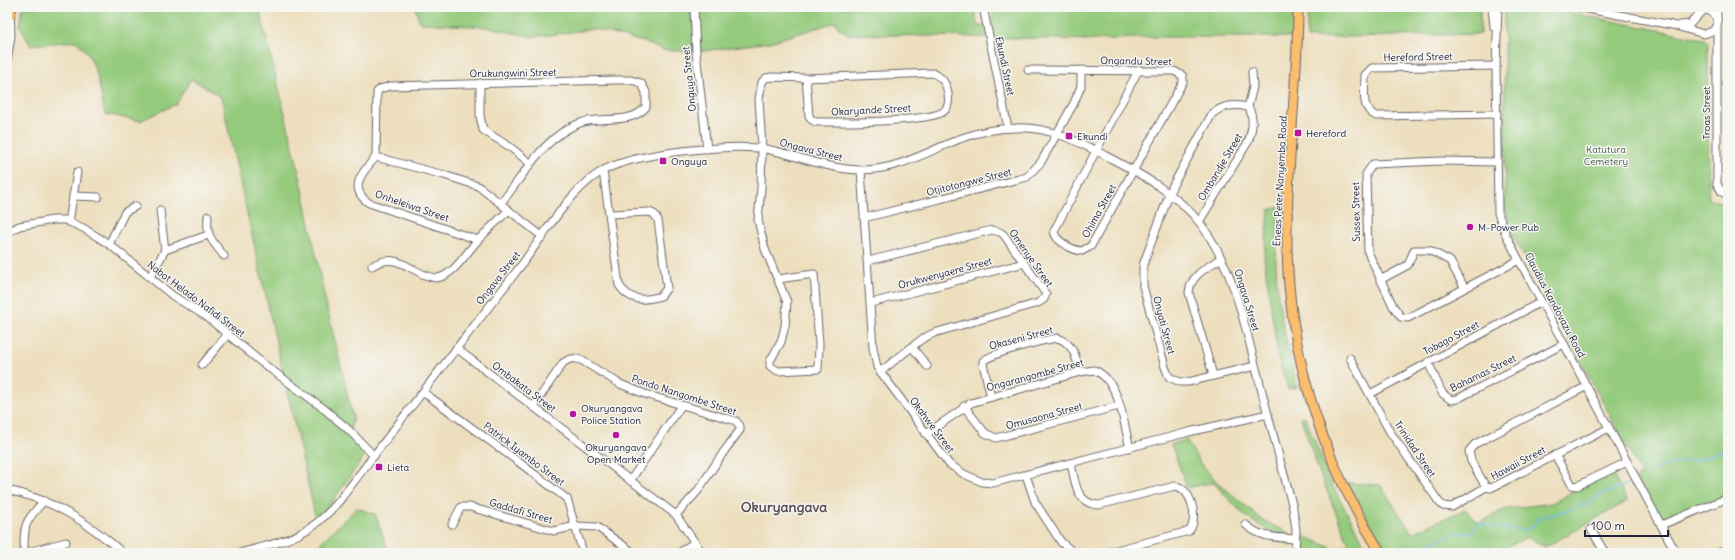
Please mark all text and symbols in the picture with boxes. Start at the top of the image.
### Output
street label: Ekundi Street [992,35,1018,97]
street label: Onguya Street [679,45,699,112]
street label: Hereford Street [1383,50,1453,64]
street label: Ongandu Street [1100,54,1172,68]
street label: Orukungwini Street [469,66,557,80]
street label: Troas Street [1700,86,1713,140]
street label: Okaryande Street [831,101,912,119]
street label: Eneas Peter Nanyemba Road [1270,115,1290,247]
place label: Hereford [1306,127,1346,140]
marker: Hereford [1293,128,1303,138]
place label: Ekundi [1077,130,1108,143]
marker: Ekundi [1064,131,1074,141]
street label: Ombandje Street [1195,131,1245,203]
street label: Ongava Street [778,136,844,164]
park label: Katutura Cemetery [1584,143,1628,168]
place label: Onguya [671,155,708,168]
marker: Onguya [658,156,668,166]
street label: Otjitotongwe Street [925,165,1013,199]
street label: Ohima Street [1079,181,1119,240]
street label: Sussex Street [1349,181,1363,242]
street label: Onheleiwa Street [373,187,451,225]
place label: M-Power Pub [1478,221,1539,234]
marker: M-Power Pub [1465,222,1475,232]
street label: Omenye Street [1006,227,1056,290]
street label: Ongava Street [473,248,523,307]
street label: Claudius Kandovazu Road [1522,250,1588,360]
street label: Orukwenyaere Street [897,254,994,292]
street label: Nabot Helado Nafidi Street [145,258,248,340]
street label: Ongava Street [1231,267,1263,333]
street label: Onyati Street [1150,295,1178,356]
street label: Tobago Street [1421,317,1482,358]
street label: Okaseni Street [988,323,1055,353]
street label: Bahamas Street [1448,351,1519,395]
street label: Ongarangombe Street [985,356,1086,394]
street label: Ombakata Street [489,359,559,416]
street label: Pondo Nangombe Street [630,372,739,418]
street label: Okahwe Street [907,395,958,456]
street label: Omusaona Street [1004,399,1084,432]
place label: Okuryangava Police Station [581,402,643,427]
marker: Okuryangava Police Station [568,409,578,419]
street label: Trinidad Street [1391,418,1439,480]
street label: Patrick Iyambo Street [481,419,568,489]
marker: Okuryangava Open Market [611,430,621,440]
place label: Okuryangava Open Market [585,441,647,466]
street label: Hawaii Street [1488,443,1548,483]
place label: Lieta [387,461,409,474]
marker: Lieta [374,462,384,472]
street label: Gaddafi Street [488,496,555,526]
district label: Okuryangava [741,498,827,516]
scale bar [1585,512,1668,538]
text: 100 m [1591,518,1625,533]

